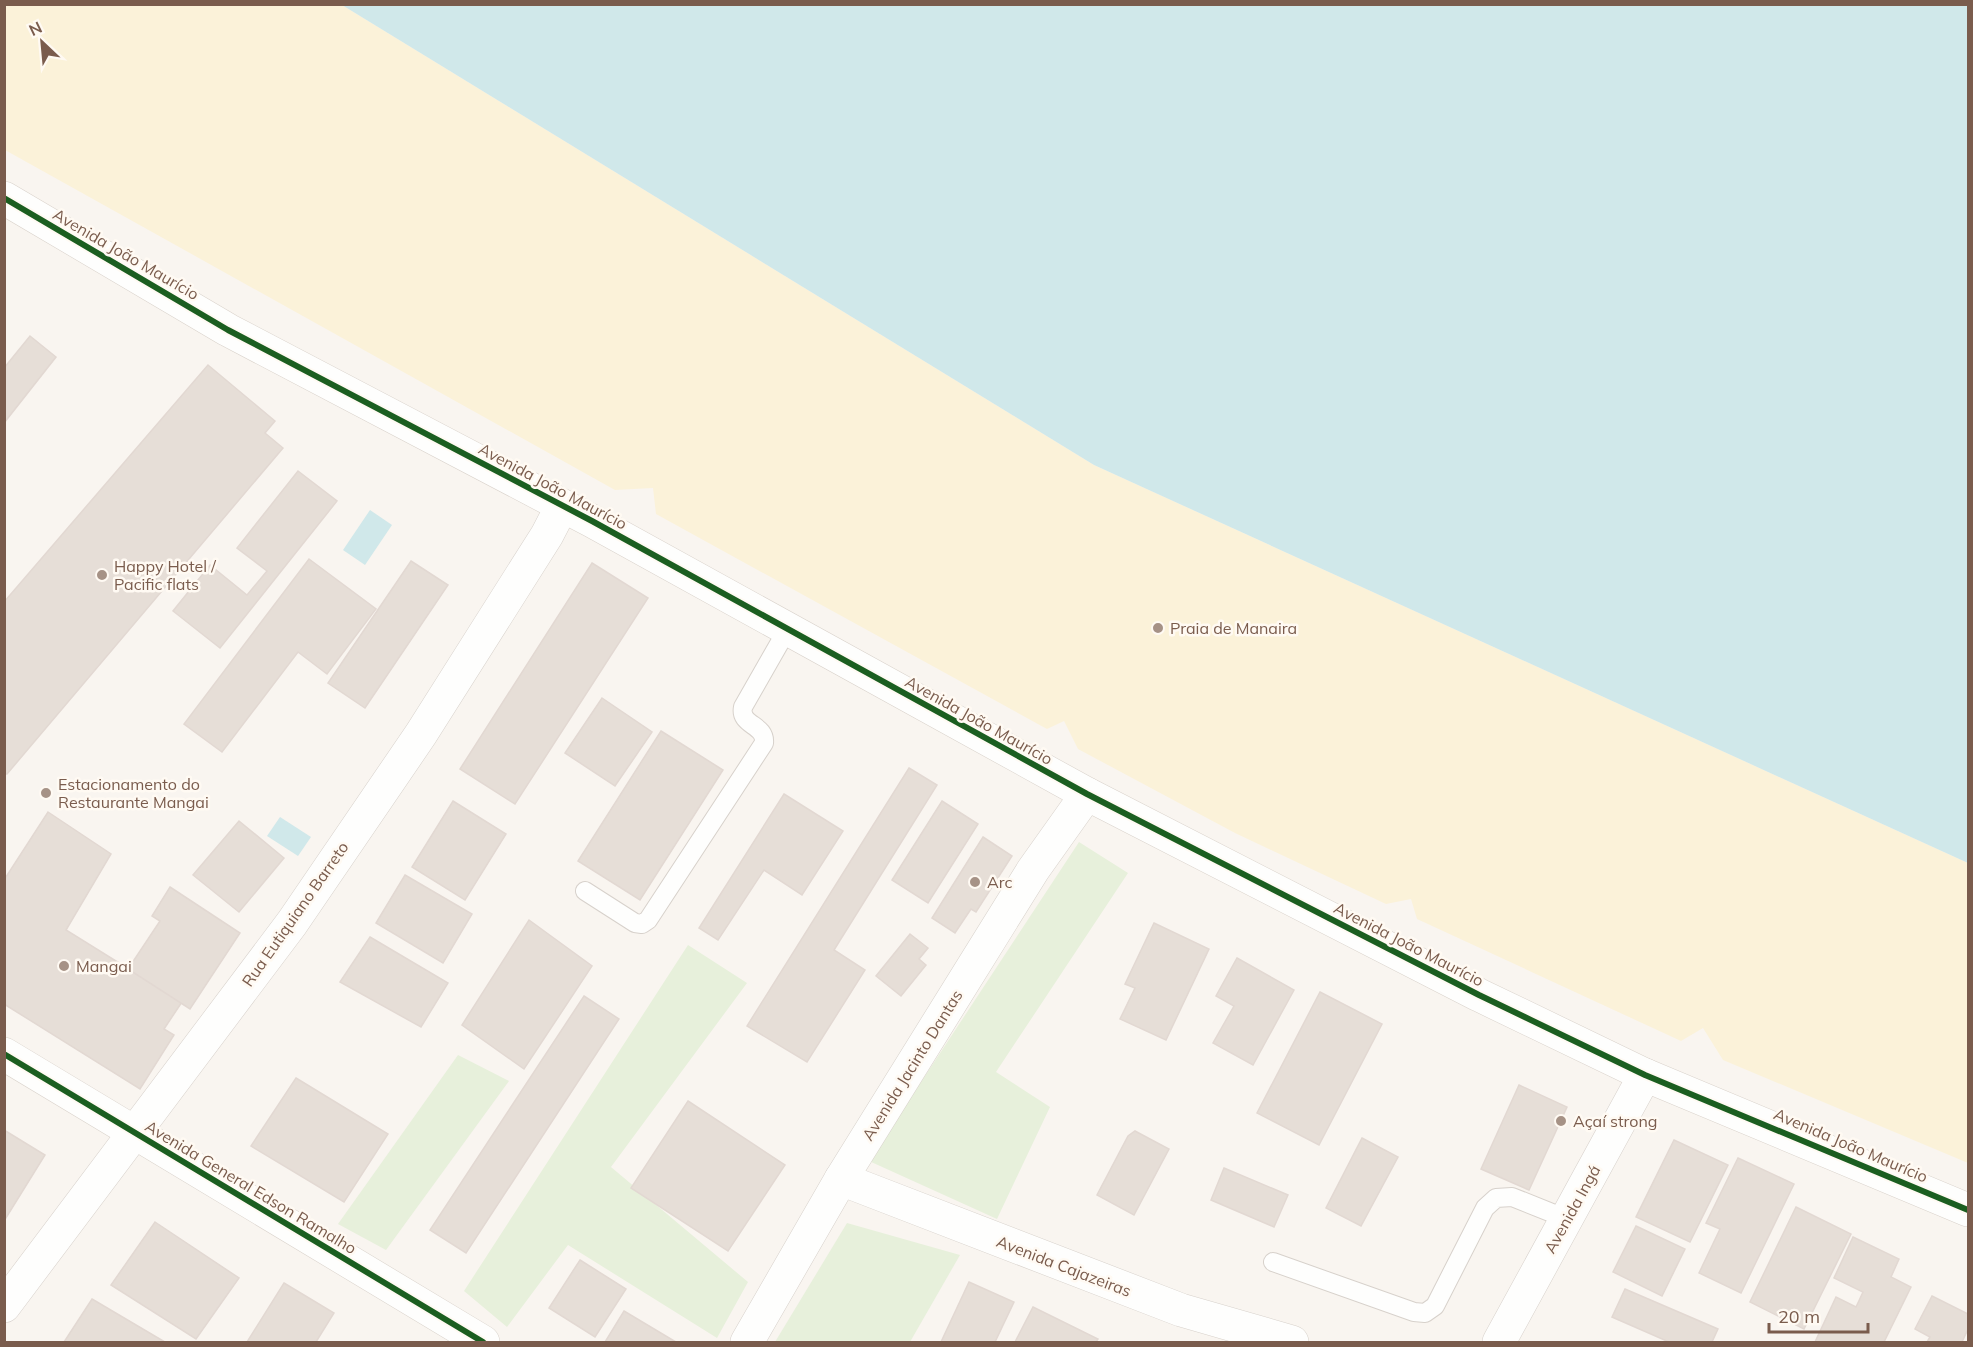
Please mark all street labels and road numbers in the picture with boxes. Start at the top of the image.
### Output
street label: Avenida João Maurício [49,204,203,304]
street label: Avenida João Maurício [475,438,631,534]
street label: Avenida João Maurício [902,671,1056,769]
street label: Rua Eutiquiano Barreto [237,838,353,990]
street label: Avenida João Maurício [1331,898,1487,990]
street label: Avenida Jacinto Dantas [857,986,967,1144]
street label: Avenida João Maurício [1771,1103,1931,1187]
street label: Avenida General Edson Ramalho [142,1116,360,1258]
street label: Avenida Ingá [1540,1161,1604,1257]
street label: Avenida Cajazeiras [994,1231,1134,1301]

